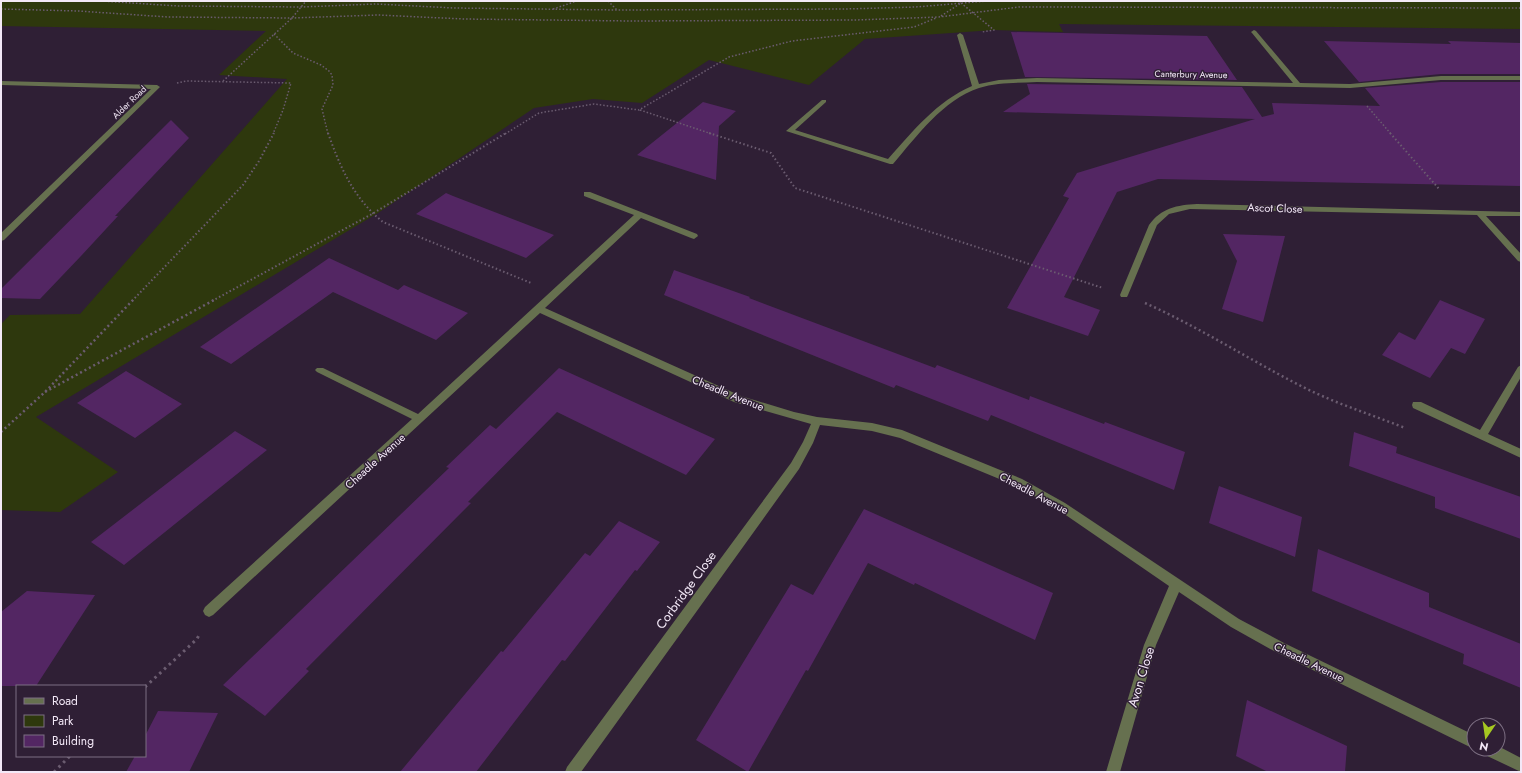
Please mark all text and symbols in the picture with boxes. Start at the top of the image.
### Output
street label: Canterbury Avenue [1154,67,1228,81]
street label: Alder Road [109,82,149,122]
street label: Ascot Close [1247,199,1303,217]
street label: Cheadle Avenue [690,371,767,415]
street label: Cheadle Avenue [341,429,409,492]
street label: Cheadle Avenue [997,468,1072,518]
street label: Corbridge Close [651,547,721,633]
street label: Cheadle Avenue [1271,638,1347,686]
street label: Avon Close [1123,644,1159,710]
legend [16,685,146,757]
text: Road [52,692,78,710]
text: Park [52,712,74,730]
north arrow [1466,717,1506,757]
text: Building [52,732,94,750]
text: N [1478,738,1490,756]

